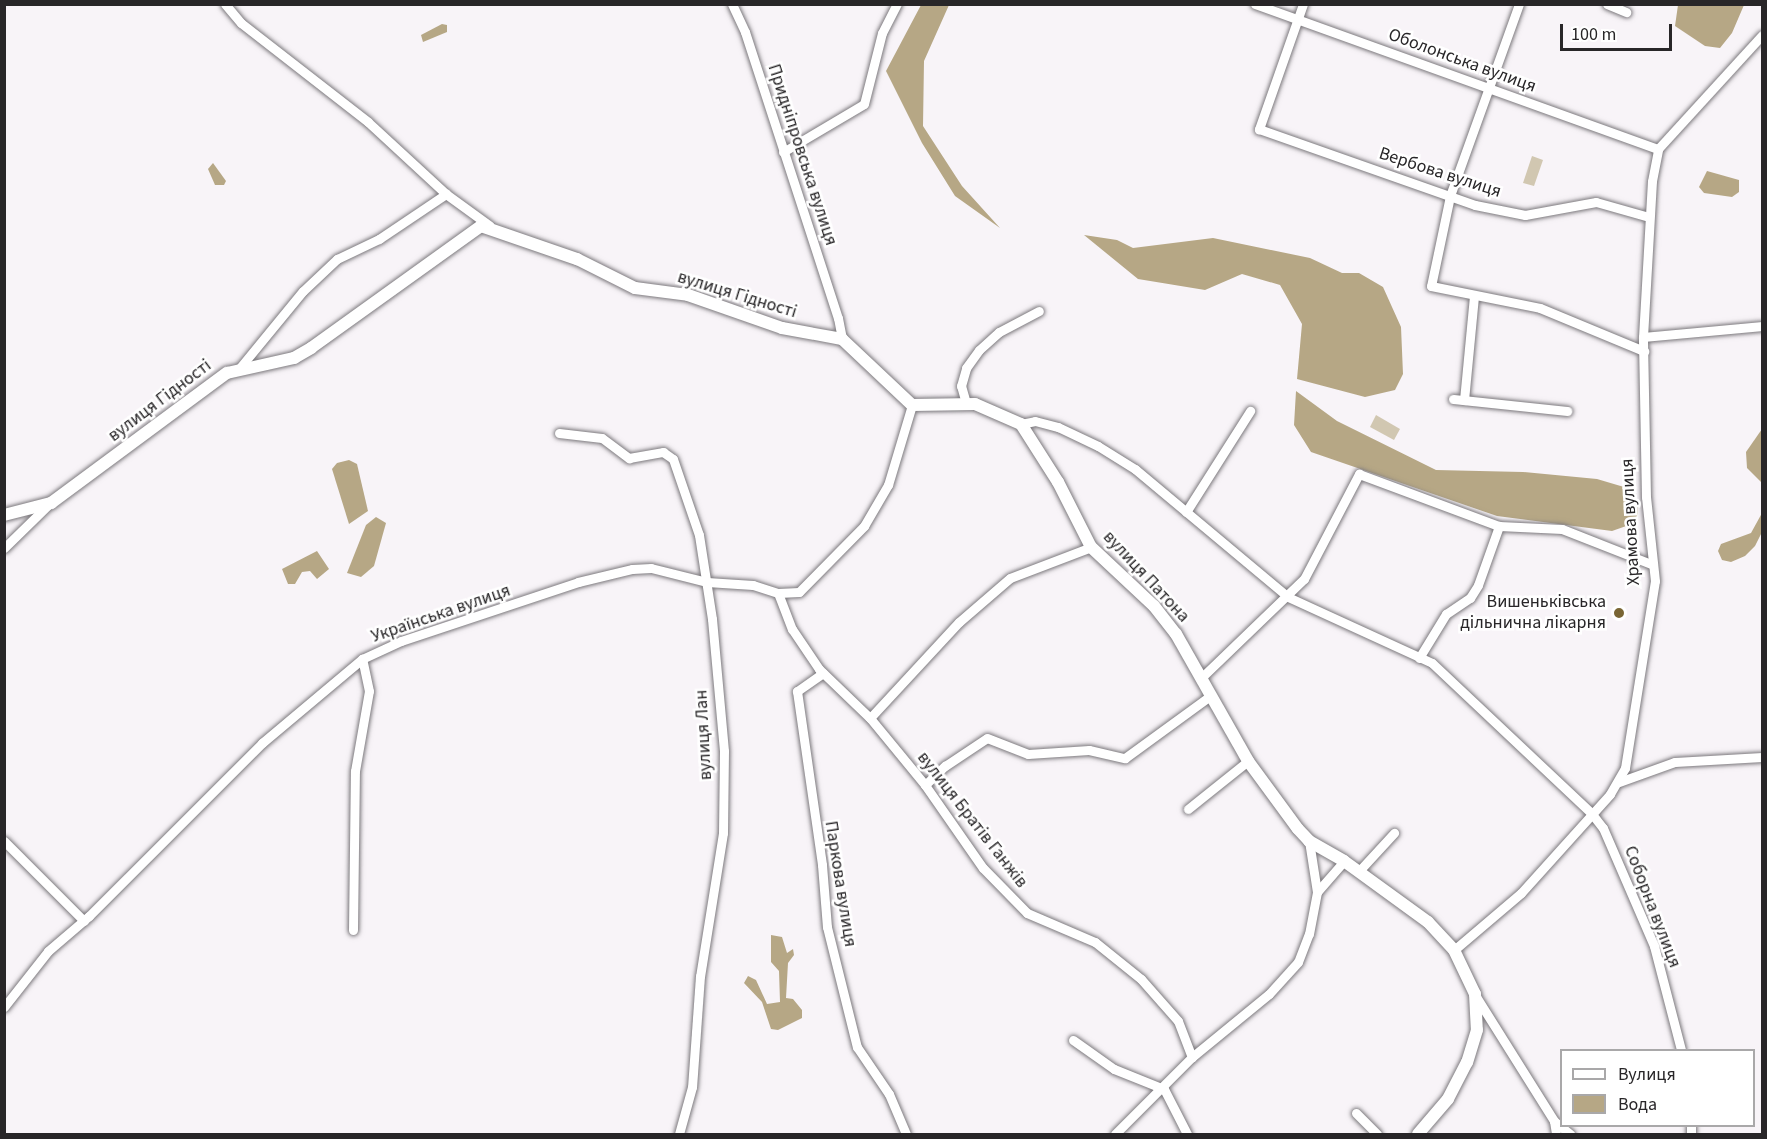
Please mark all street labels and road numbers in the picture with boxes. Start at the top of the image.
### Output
street label: Оболонська вулиця [1385,24,1539,98]
street label: Придніпровська вулиця [762,62,842,248]
street label: Вербова вулиця [1376,143,1504,203]
street label: вулиця Гідності [675,267,799,323]
street label: вулиця Гідності [104,355,216,447]
street label: Храмова вулиця [1617,458,1645,586]
street label: вулиця Патона [1098,527,1194,627]
street label: Українська вулиця [369,580,513,648]
street label: вулиця Лан [691,689,717,781]
street label: вулиця Братів Ганжів [912,748,1032,892]
street label: Паркова вулиця [819,819,861,949]
street label: Соборна вулиця [1619,843,1685,971]

